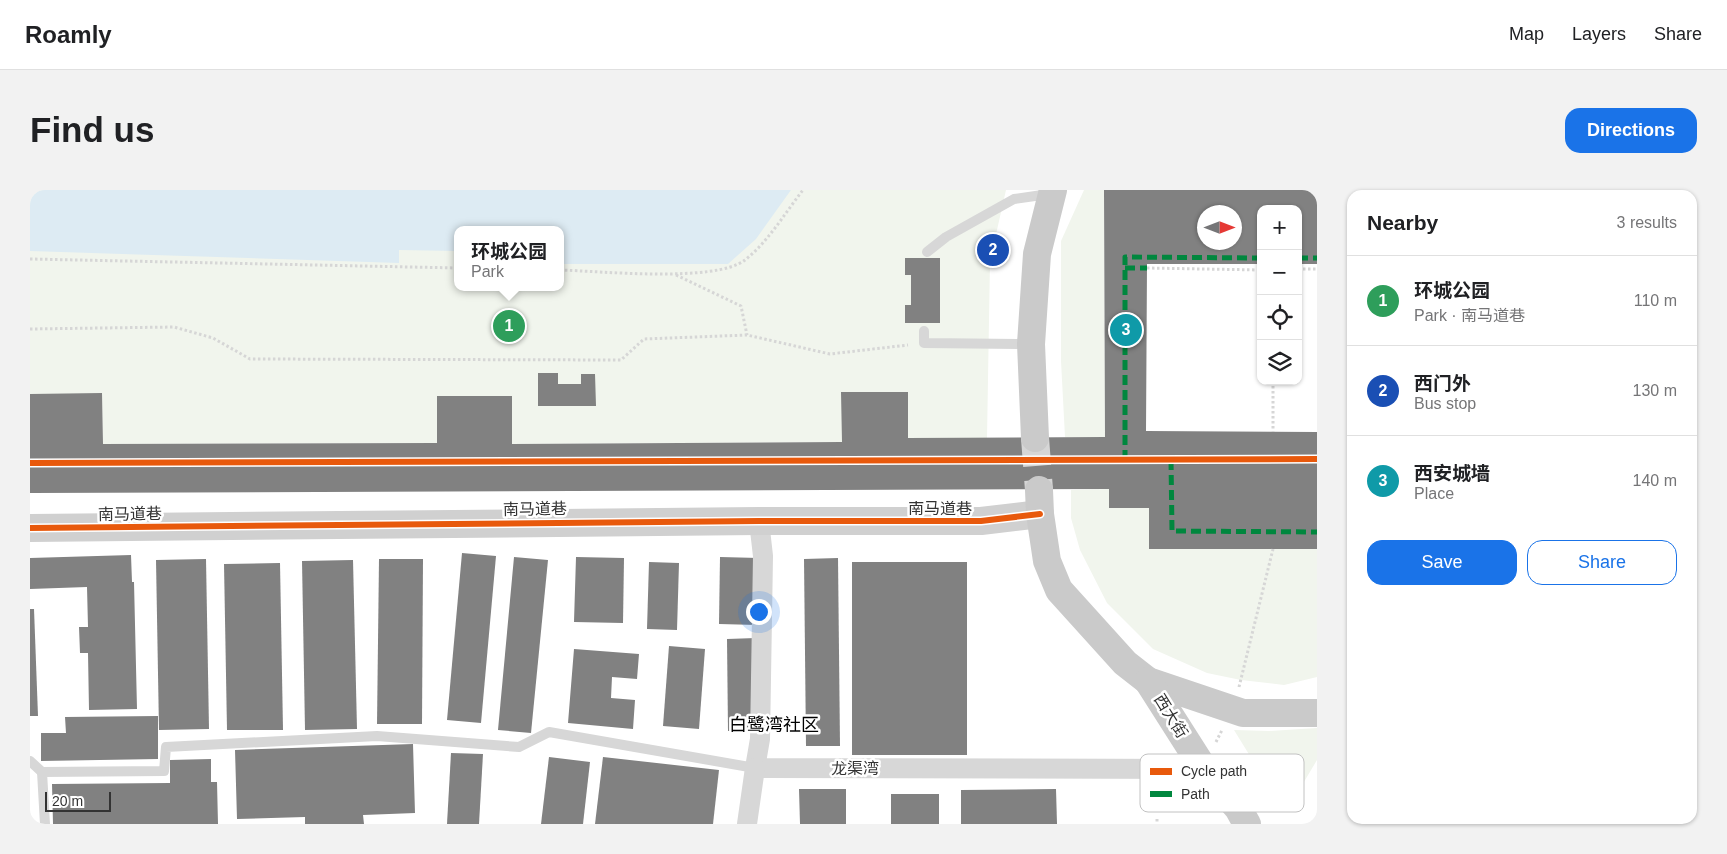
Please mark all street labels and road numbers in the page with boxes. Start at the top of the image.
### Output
street label: 南马道巷 [503,500,567,518]
street label: 南马道巷 [908,500,972,517]
street label: 南马道巷 [98,505,162,523]
street label: 西大街 [1151,691,1191,741]
street label: 龙渠湾 [831,760,879,777]

